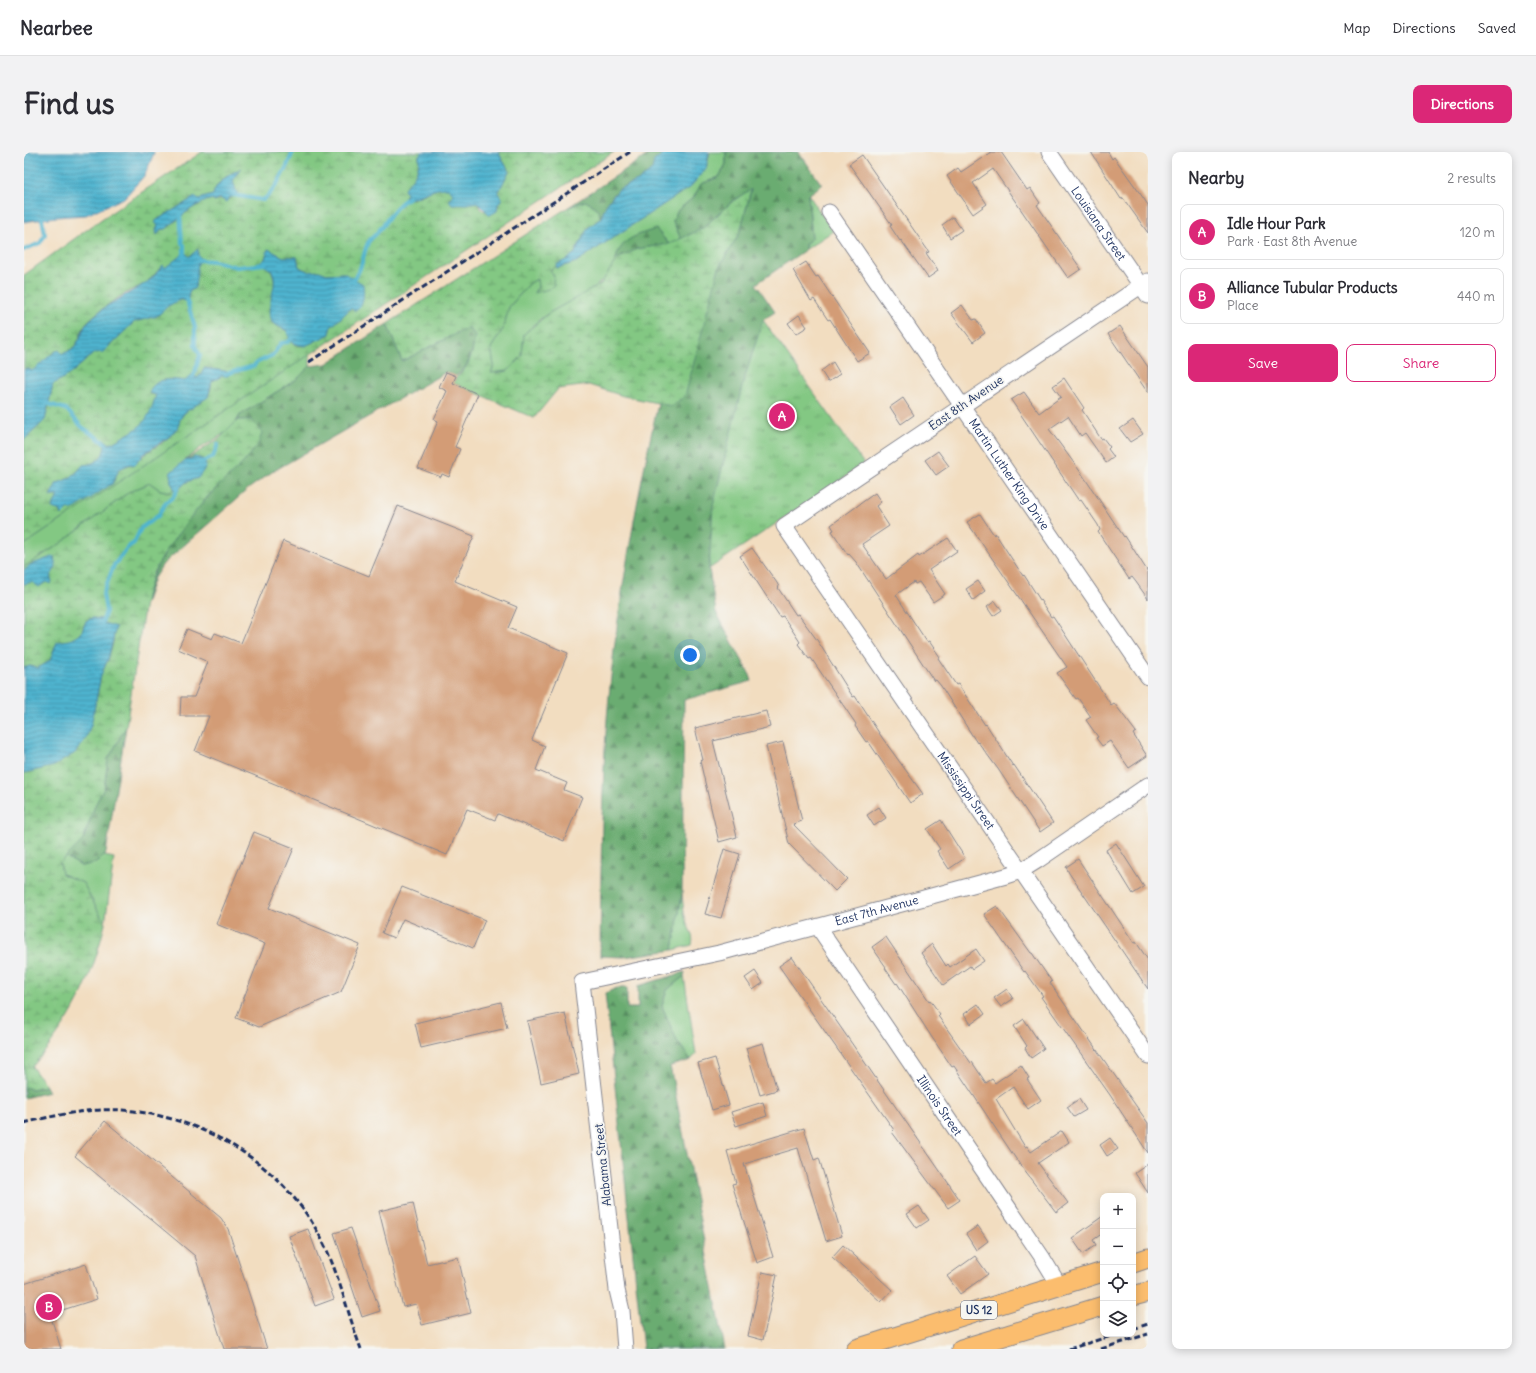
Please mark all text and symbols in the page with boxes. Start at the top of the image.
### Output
text: Nearbee [20,16,93,40]
text: Map [1343,19,1370,37]
text: Directions [1392,19,1456,37]
text: Saved [1478,19,1516,37]
button: Directions [1413,85,1512,123]
text: Find us [24,86,115,122]
text: Nearby [1188,167,1244,189]
text: 2 results [1447,170,1496,187]
street label: Louisiana Street [1068,183,1129,263]
text: Idle Hour Park [1227,214,1326,233]
text: A [1198,224,1206,241]
text: 120 m [1460,224,1495,241]
text: Park · East 8th Avenue [1227,233,1357,250]
text: Alliance Tubular Products [1227,278,1398,297]
text: B [1198,288,1206,305]
text: 440 m [1457,288,1495,305]
text: Place [1227,297,1258,314]
button: Save [1188,344,1338,382]
button: Share [1346,344,1496,382]
street label: East 8th Avenue [925,372,1006,433]
pin: A [769,401,795,431]
street label: Martin Luther King Drive [966,415,1053,532]
your location [680,645,700,665]
street label: Mississippi Street [934,749,998,832]
street label: East 7th Avenue [833,892,920,929]
street label: Illinois Street [914,1072,966,1139]
street label: Alabama Street [591,1123,614,1207]
map controls [1100,1193,1136,1337]
button: + [1100,1193,1136,1229]
button: − [1100,1229,1136,1265]
button: locate [1100,1265,1136,1301]
pin: B [36,1292,62,1322]
road number: US 12 [961,1301,997,1319]
button: layers [1100,1301,1136,1337]

